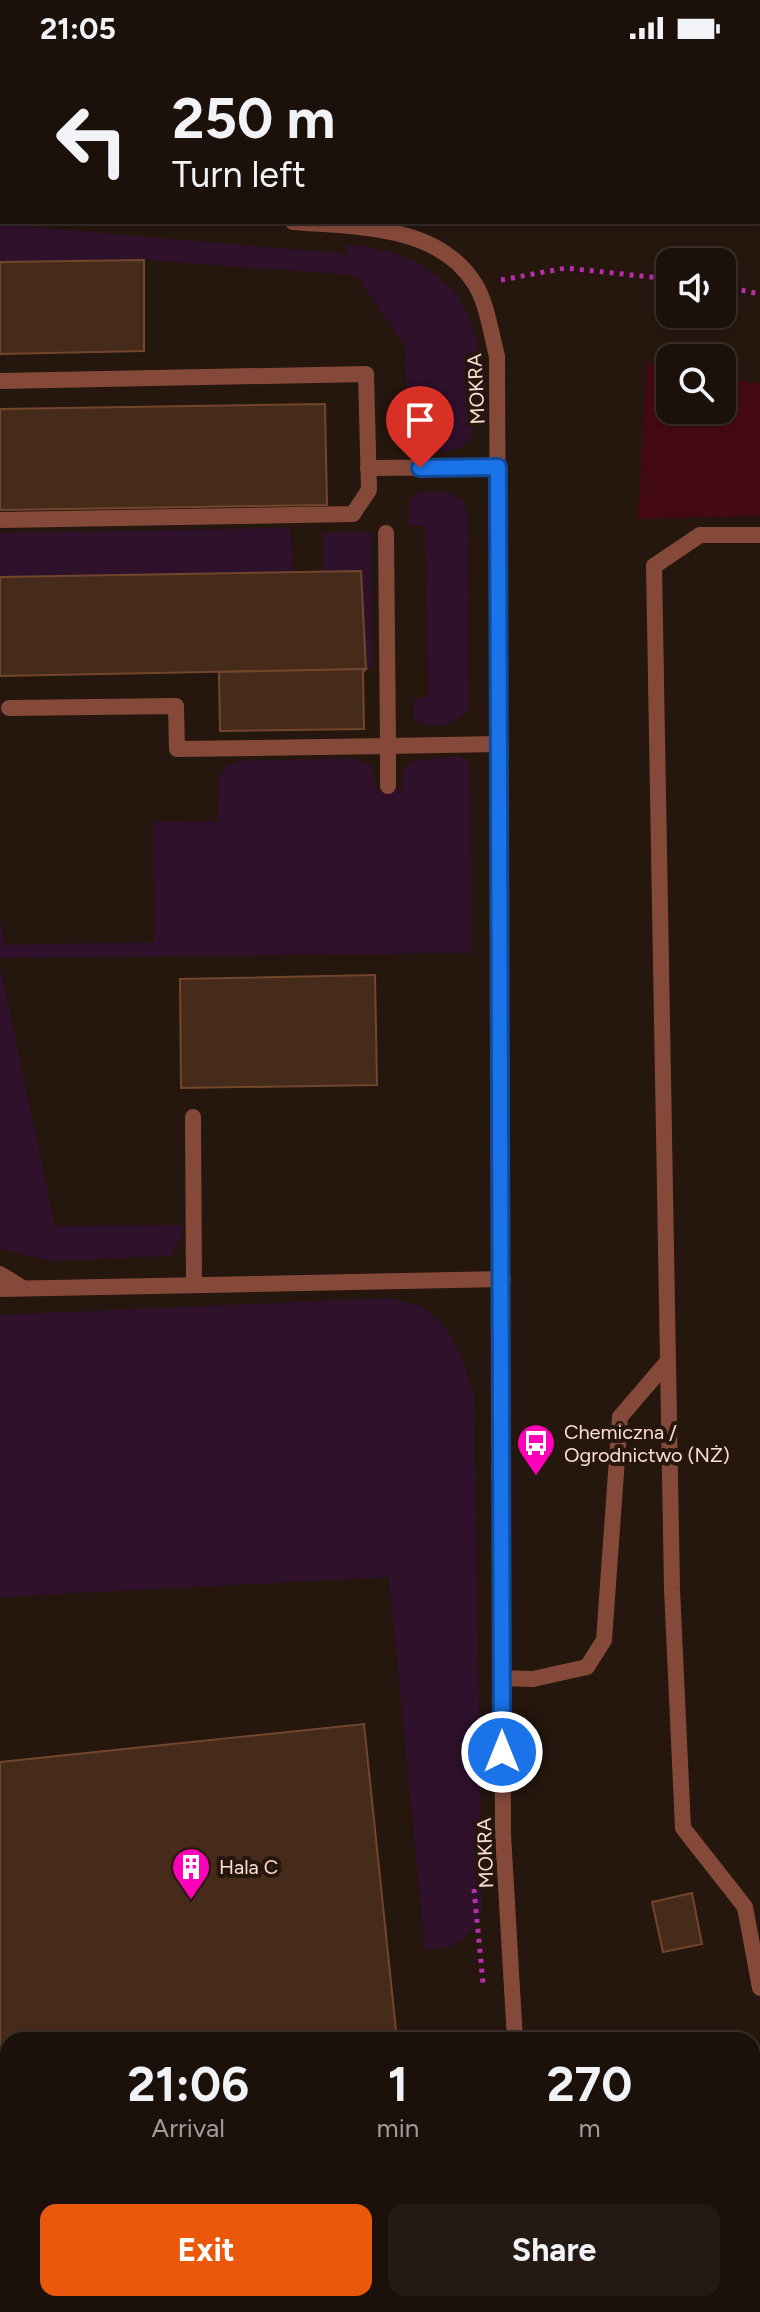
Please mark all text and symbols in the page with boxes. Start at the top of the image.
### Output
text: 21:05 [40,10,116,47]
text: 250 m [172,85,335,152]
icon: left [40,88,144,192]
text: Turn left [172,153,306,196]
map controls [656,248,736,424]
button: sound [656,248,736,328]
button: search [656,344,736,424]
street label: MOKRA [462,353,490,425]
pin [386,386,454,468]
icon: arrive [398,398,442,442]
place label: Chemiczna / Ogrodnictwo (NŻ) [564,1420,730,1467]
bus stop icon: Chemiczna / Ogrodnictwo (NŻ) [515,1422,557,1477]
position arrow [460,1710,544,1794]
street label: MOKRA [472,1817,498,1889]
building icon: Hala C [170,1846,212,1901]
place label: Hala C [219,1855,278,1879]
text: 21:06 [128,2055,249,2113]
text: 1 [388,2055,408,2113]
text: 270 [547,2055,632,2113]
text: Arrival [152,2112,225,2144]
text: min [377,2112,419,2144]
text: m [579,2112,601,2144]
button: Exit [40,2204,372,2296]
button: Share [388,2204,720,2296]

